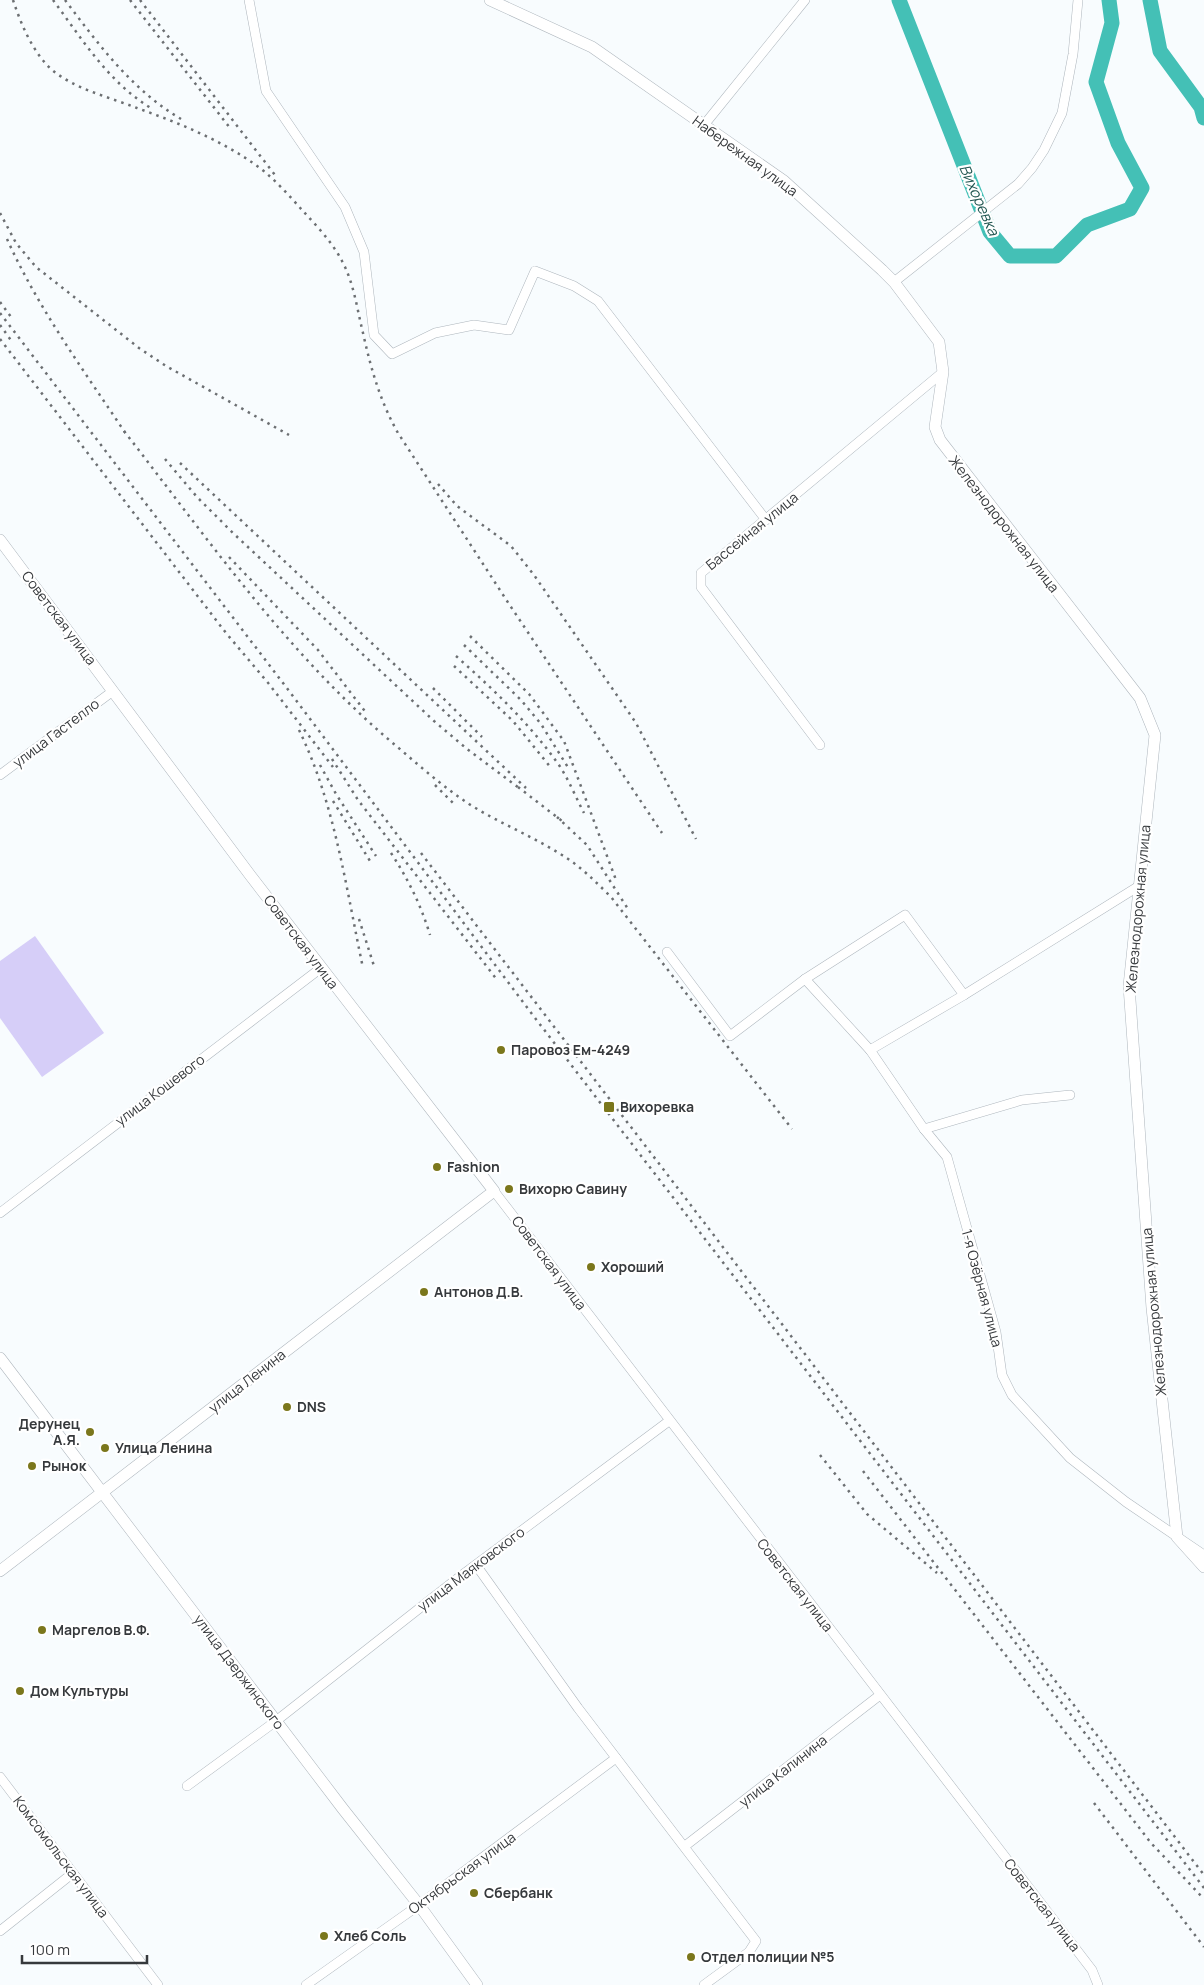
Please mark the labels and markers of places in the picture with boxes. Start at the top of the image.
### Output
place label: Паровоз Ем-4249 [511,1040,630,1059]
marker: Паровоз Ем-4249 [495,1044,507,1056]
place label: Вихоревка [620,1097,694,1116]
marker: Вихоревка [602,1100,616,1114]
place label: Fashion [447,1157,500,1176]
marker: Fashion [431,1161,443,1173]
place label: Вихорю Савину [519,1179,627,1198]
marker: Вихорю Савину [503,1183,515,1195]
place label: Хороший [601,1257,664,1276]
marker: Хороший [585,1261,597,1273]
place label: Антонов Д.В. [434,1282,524,1301]
marker: Антонов Д.В. [418,1286,430,1298]
place label: DNS [297,1397,326,1416]
marker: DNS [281,1401,293,1413]
place label: Дерунец А.Я. [19,1414,80,1449]
marker: Дерунец А.Я. [84,1426,96,1438]
place label: Улица Ленина [115,1438,212,1457]
marker: Улица Ленина [99,1442,111,1454]
place label: Рынок [42,1456,87,1475]
marker: Рынок [26,1460,38,1472]
place label: Маргелов В.Ф. [52,1620,150,1639]
marker: Маргелов В.Ф. [36,1624,48,1636]
place label: Дом Культуры [30,1681,129,1700]
marker: Дом Культуры [14,1685,26,1697]
place label: Сбербанк [484,1883,553,1902]
marker: Сбербанк [468,1887,480,1899]
place label: Хлеб Соль [334,1926,406,1945]
marker: Хлеб Соль [318,1930,330,1942]
place label: Отдел полиции №5 [701,1947,835,1966]
marker: Отдел полиции №5 [685,1951,697,1963]

